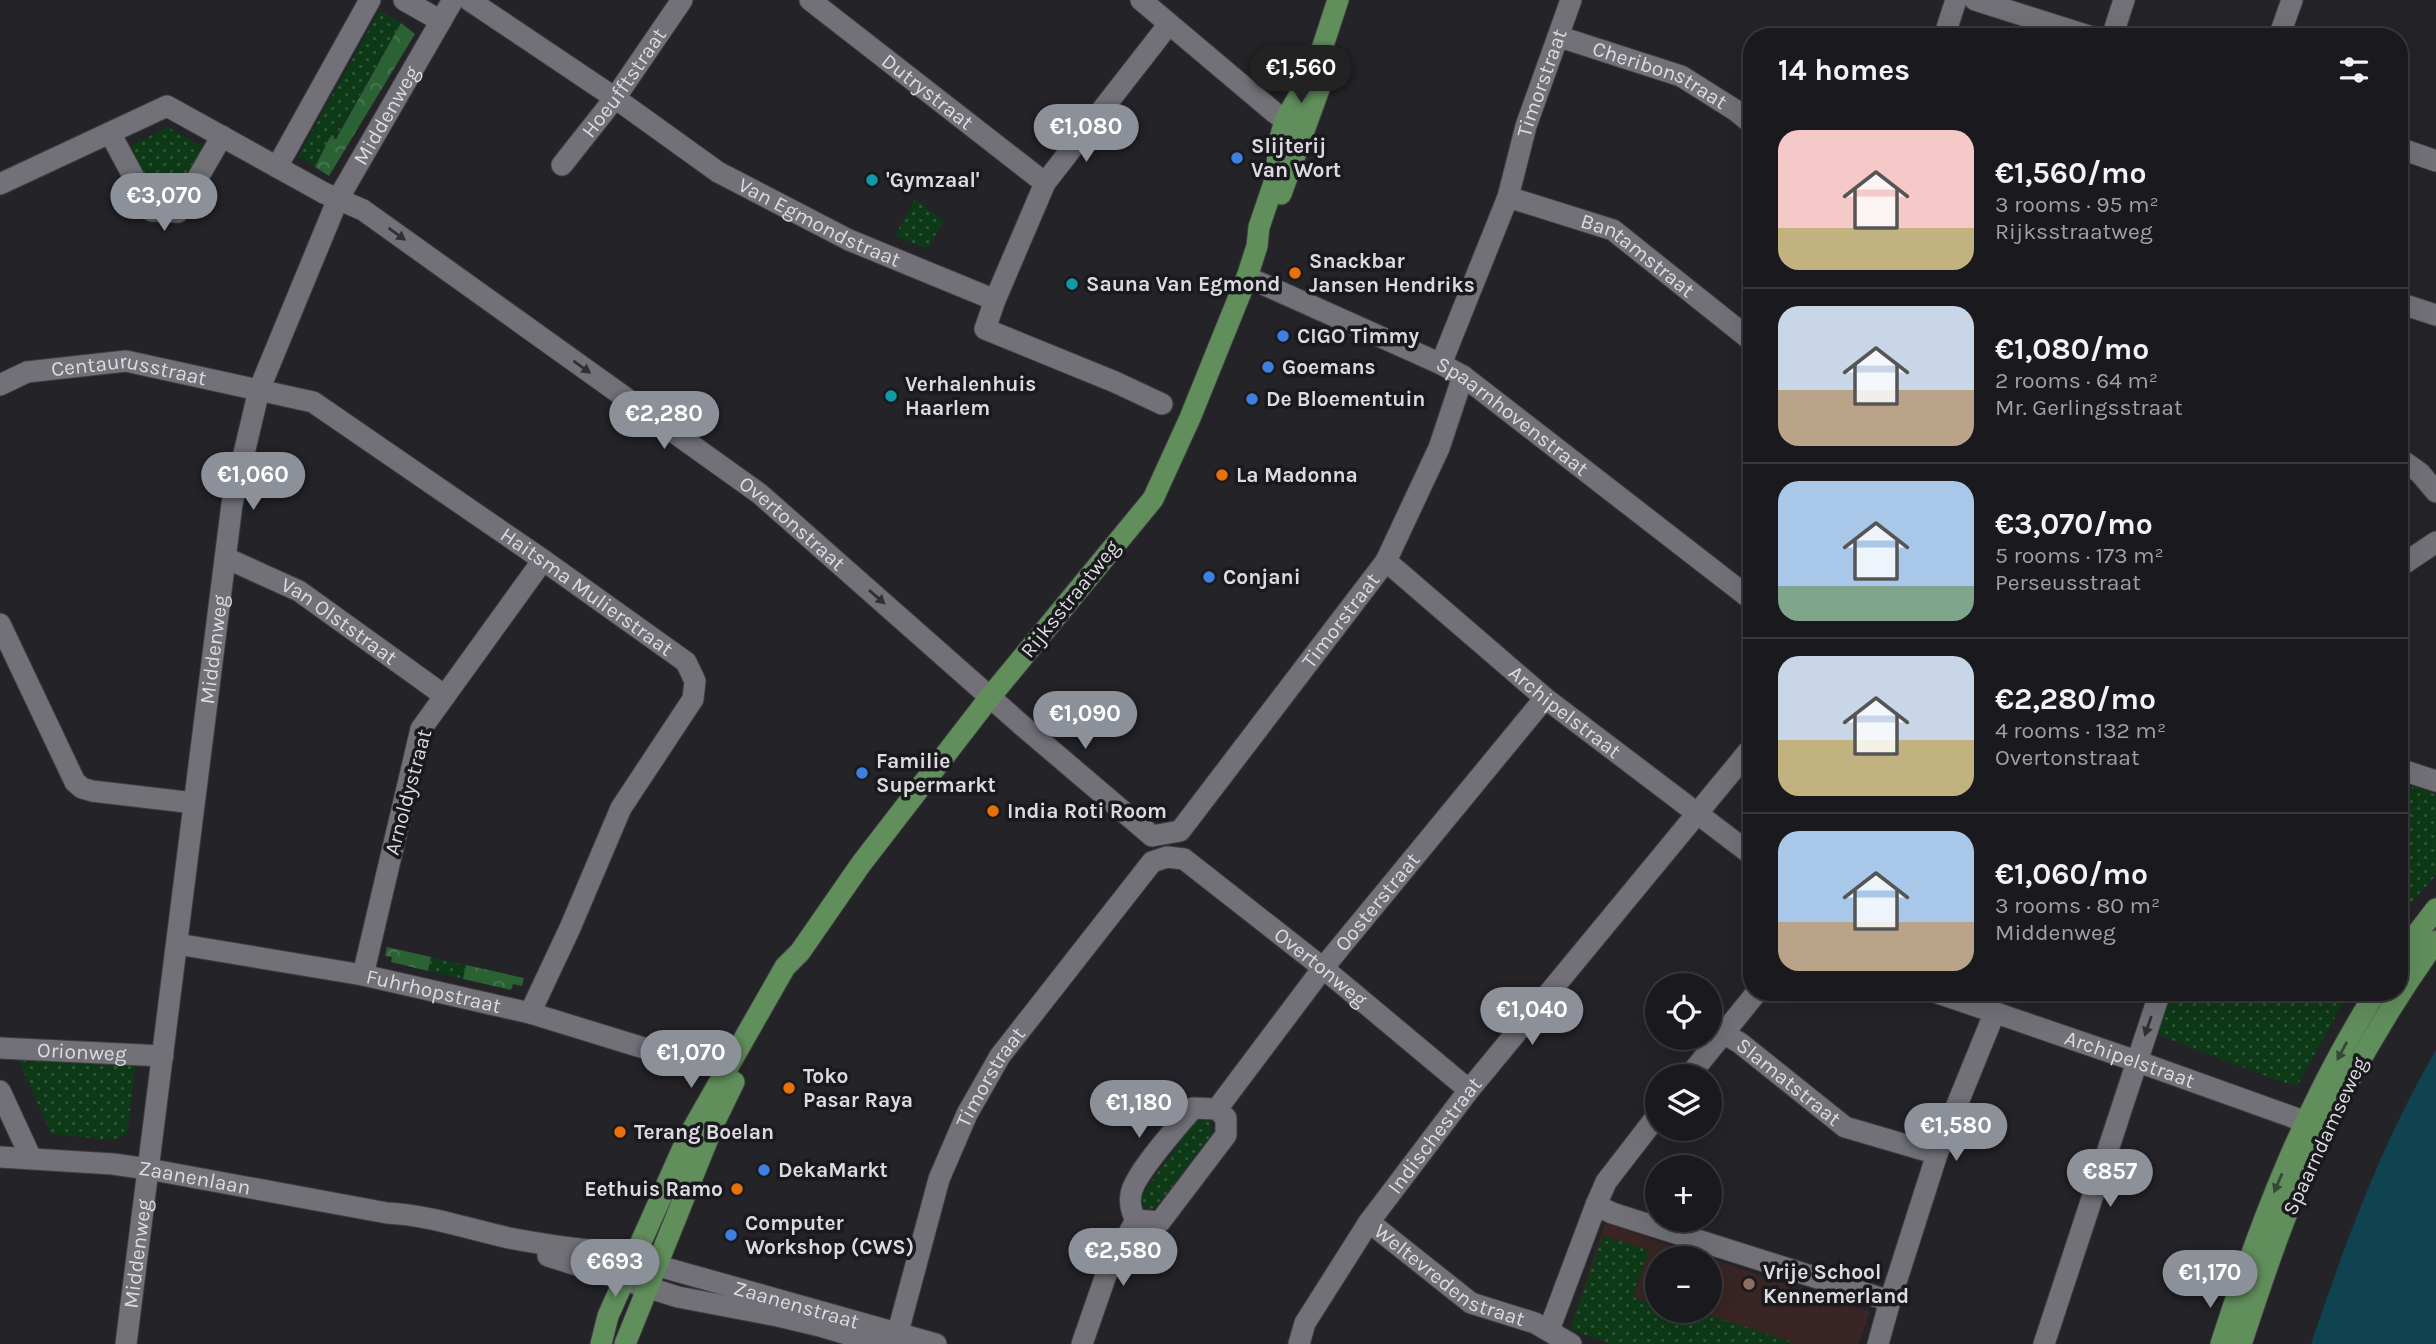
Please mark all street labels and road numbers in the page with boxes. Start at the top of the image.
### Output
street label: Hoeufftstraat [576,23,671,142]
street label: Timorstraat [1512,25,1572,139]
street label: Cheribonstraat [1589,36,1732,114]
street label: Dutrystraat [877,48,978,135]
street label: Middenweg [348,62,424,169]
street label: Van Egmondstraat [734,173,904,272]
street label: Bantamstraat [1578,209,1699,302]
street label: Centaurusstraat [50,349,209,390]
street label: Spaarnhovenstraat [1432,352,1593,481]
street label: Overtonstraat [735,471,850,576]
street label: Haitsma Mulierstraat [496,522,678,661]
street label: Rijksstraatweg [1015,535,1125,662]
street label: Timorstraat [1297,568,1385,673]
street label: Van Olststraat [277,573,402,670]
street label: Middenweg [195,593,232,706]
street label: Archipelstraat [1504,660,1626,763]
street label: Arnoldystraat [380,726,436,858]
street label: Oosterstraat [1330,848,1425,956]
street label: Overtonweg [1270,922,1372,1012]
street label: Fuhrhopstraat [364,964,503,1018]
street label: Timorstraat [951,1022,1030,1131]
street label: Archipelstraat [2062,1025,2198,1093]
street label: Slamatstraat [1732,1033,1846,1131]
street label: Orionweg [37,1038,127,1066]
street label: Spaarndamseweg [2278,1053,2372,1219]
street label: Indischestraat [1383,1072,1487,1199]
street label: Zaanenlaan [137,1156,253,1200]
street label: Middenweg [119,1197,156,1310]
street label: Weltevredenstraat [1369,1219,1528,1331]
street label: Zaanenstraat [731,1276,862,1334]

